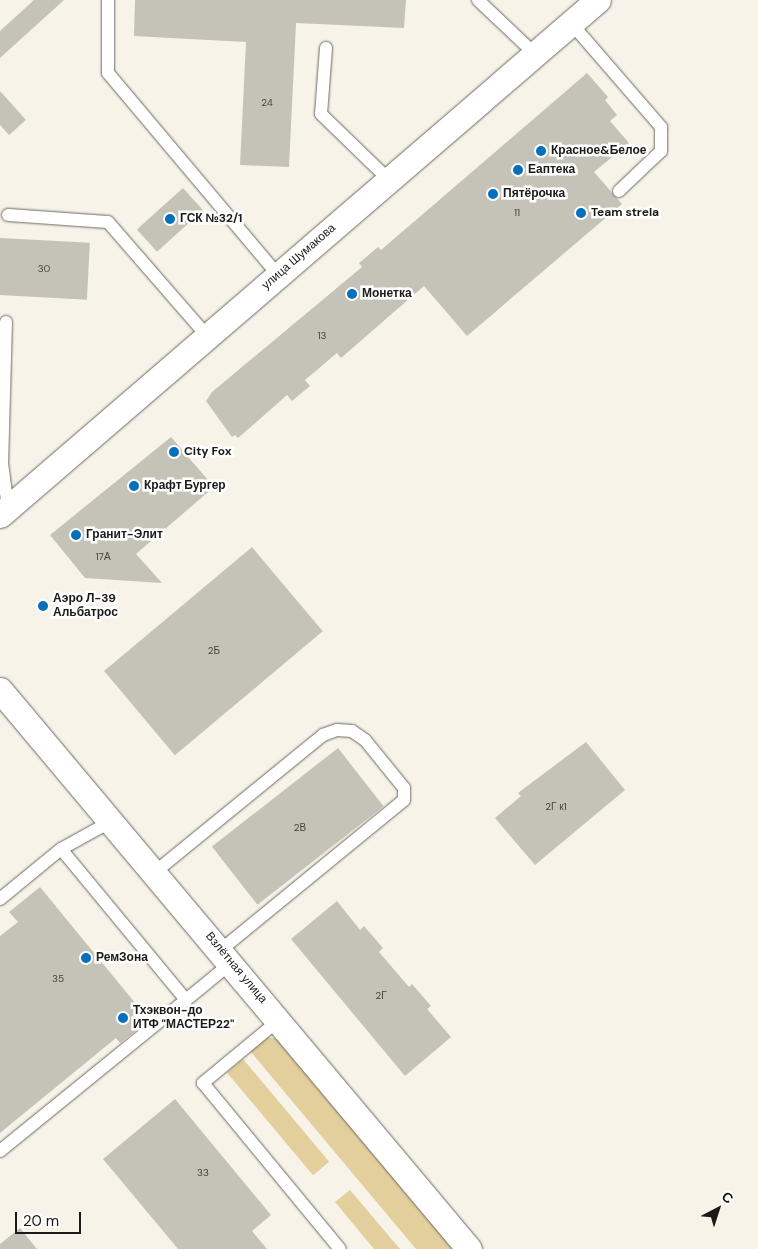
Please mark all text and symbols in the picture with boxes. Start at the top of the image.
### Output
house number: 24 [261,97,273,109]
place label: Красное&Белое [551,144,646,158]
marker: Красное&Белое [535,145,547,157]
place label: Еаптека [528,163,575,177]
marker: Еаптека [512,164,524,176]
place label: Пятёрочка [503,187,565,201]
marker: Пятёрочка [487,188,499,200]
place label: Team strela [591,206,659,220]
house number: 11 [514,207,520,219]
marker: Team strela [575,207,587,219]
place label: ГСК №32/1 [180,212,242,226]
marker: ГСК №32/1 [164,213,176,225]
street label: улица Шумакова [259,221,339,293]
house number: 30 [38,263,50,275]
place label: Монетка [362,287,412,301]
marker: Монетка [346,288,358,300]
house number: 13 [317,330,327,342]
place label: City Fox [184,445,232,459]
marker: City Fox [168,446,180,458]
place label: Крафт Бургер [144,479,226,493]
marker: Крафт Бургер [128,480,140,492]
place label: Гранит-Элит [86,528,163,542]
marker: Гранит-Элит [70,529,82,541]
house number: 17А [95,551,111,563]
place label: Аэро Л-39 Альбатрос [53,592,118,620]
marker: Аэро Л-39 Альбатрос [37,600,49,612]
house number: 2Б [208,645,220,657]
house number: 2Г к1 [545,801,567,813]
house number: 2В [294,822,306,834]
street label: Взлётная улица [202,929,270,1007]
place label: РемЗона [96,951,148,965]
marker: РемЗона [80,952,92,964]
house number: 35 [52,973,64,985]
house number: 2Г [375,990,387,1002]
place label: Тхэквон-до ИТФ "МАСТЕР22" [133,1004,234,1032]
marker: Тхэквон-до ИТФ "МАСТЕР22" [117,1012,129,1024]
house number: 33 [197,1167,209,1179]
north arrow [693,1184,743,1234]
text: С [718,1187,737,1208]
scale bar [18,1202,84,1234]
text: 20 m [23,1211,59,1231]

